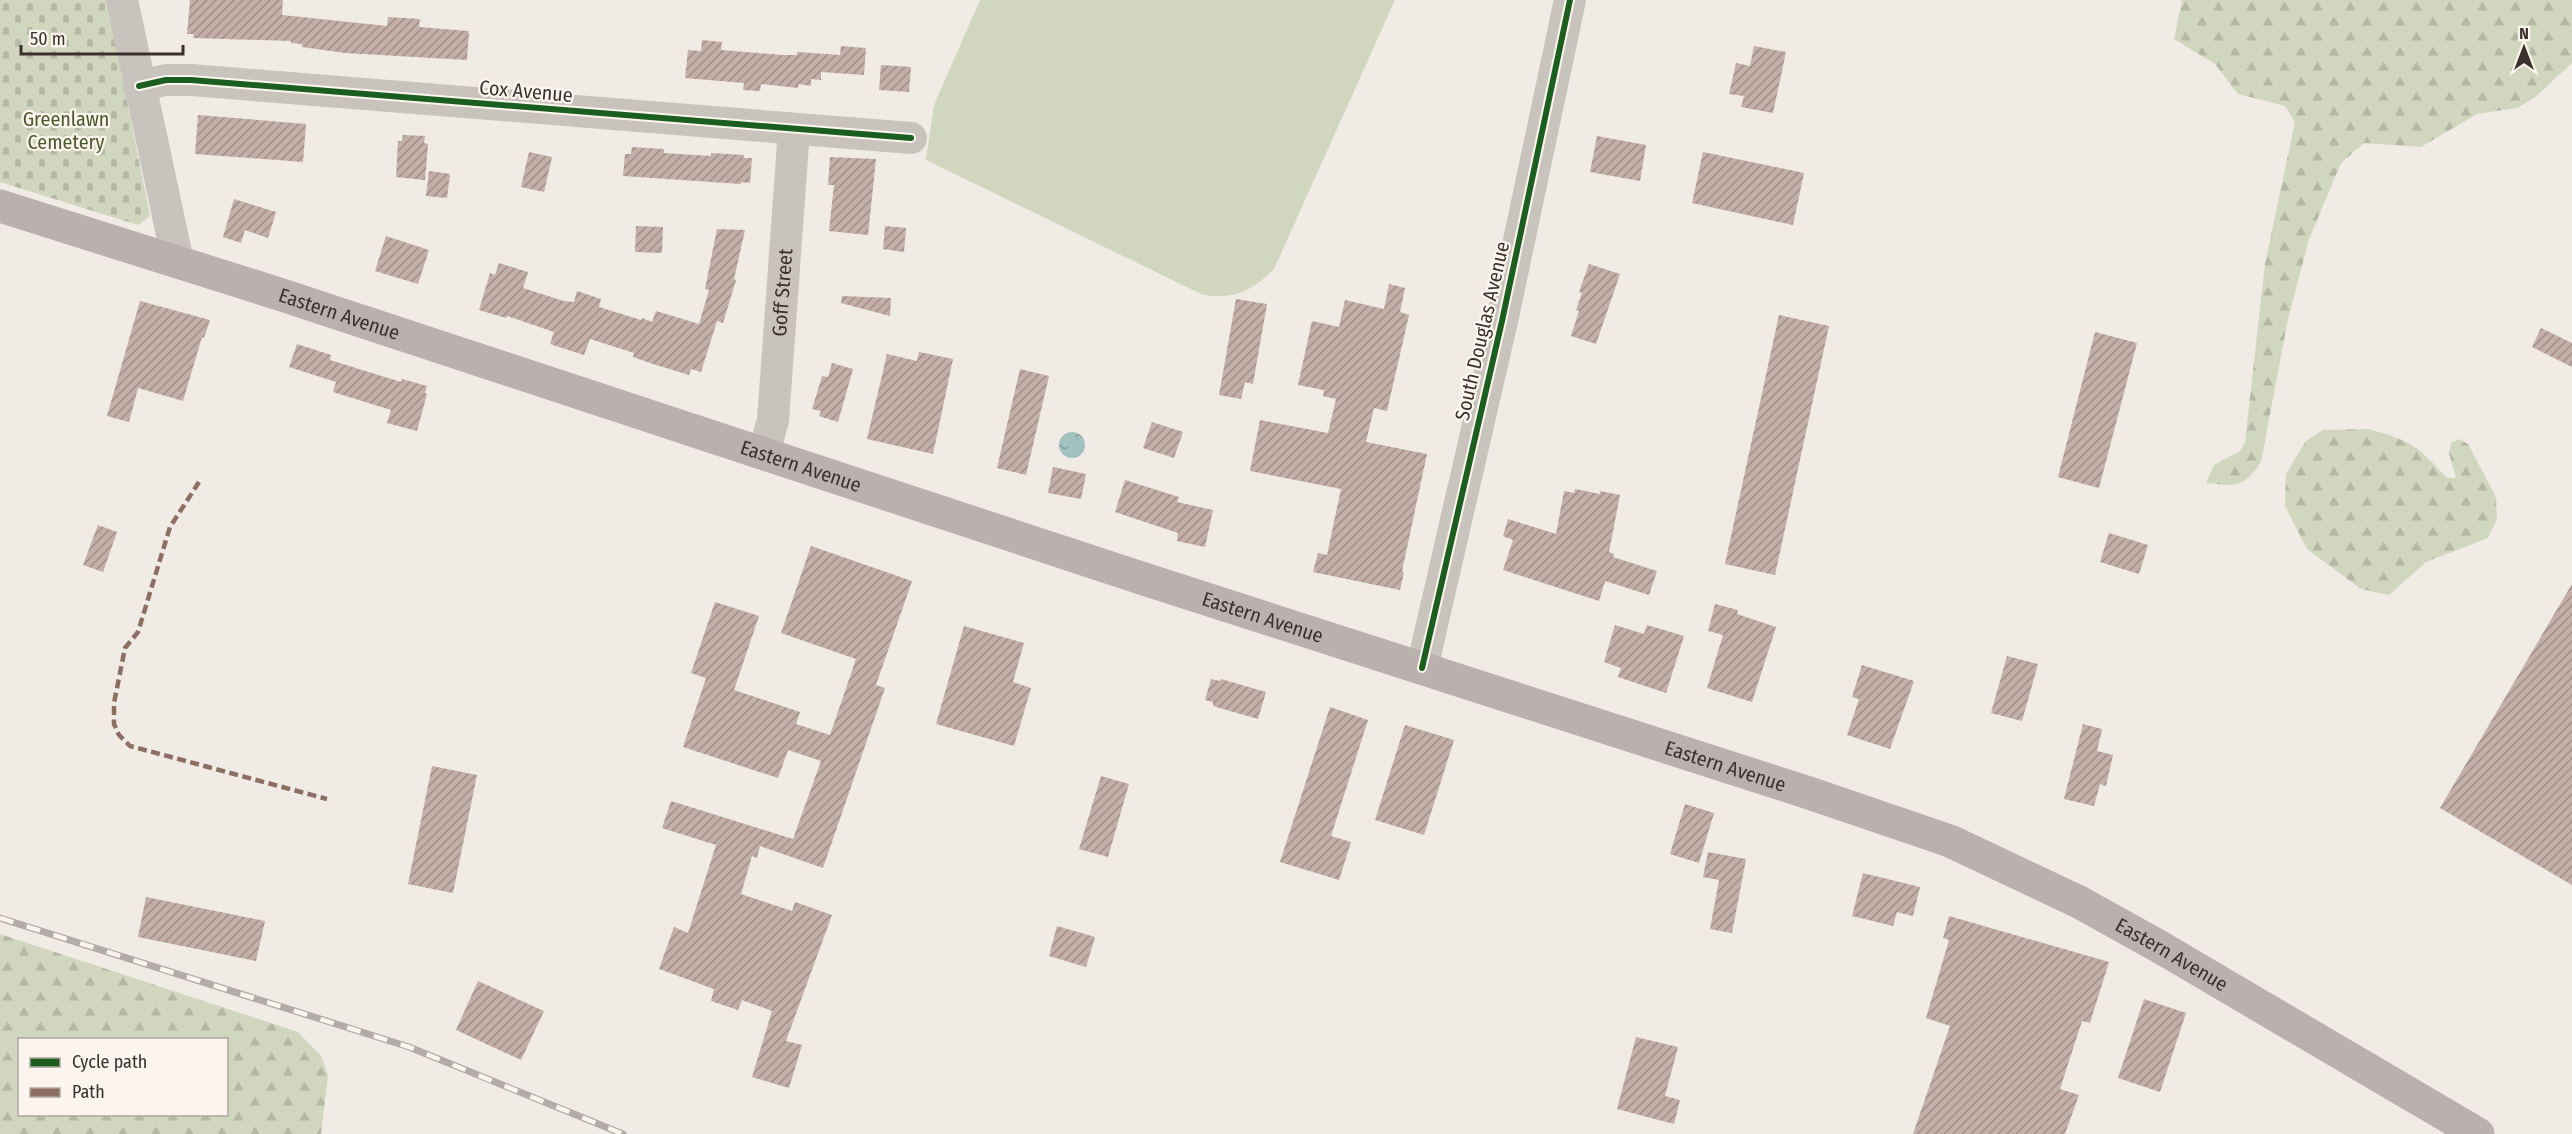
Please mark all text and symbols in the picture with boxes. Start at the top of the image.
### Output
scale bar [21,18,183,56]
north arrow [2494,18,2554,78]
text: N [2519,24,2529,43]
text: 50 m [30,28,66,50]
street label: Cox Avenue [478,75,574,107]
park label: Greenlawn Cemetery [23,107,109,154]
street label: South Douglas Avenue [1450,239,1514,423]
street label: Goff Street [767,247,797,337]
street label: Eastern Avenue [276,283,403,345]
street label: Eastern Avenue [737,435,864,497]
street label: Eastern Avenue [1199,586,1326,648]
street label: Eastern Avenue [1662,735,1789,797]
street label: Eastern Avenue [2111,913,2232,996]
legend [18,1038,228,1116]
text: Cycle path [72,1051,147,1073]
text: Path [72,1081,105,1103]

